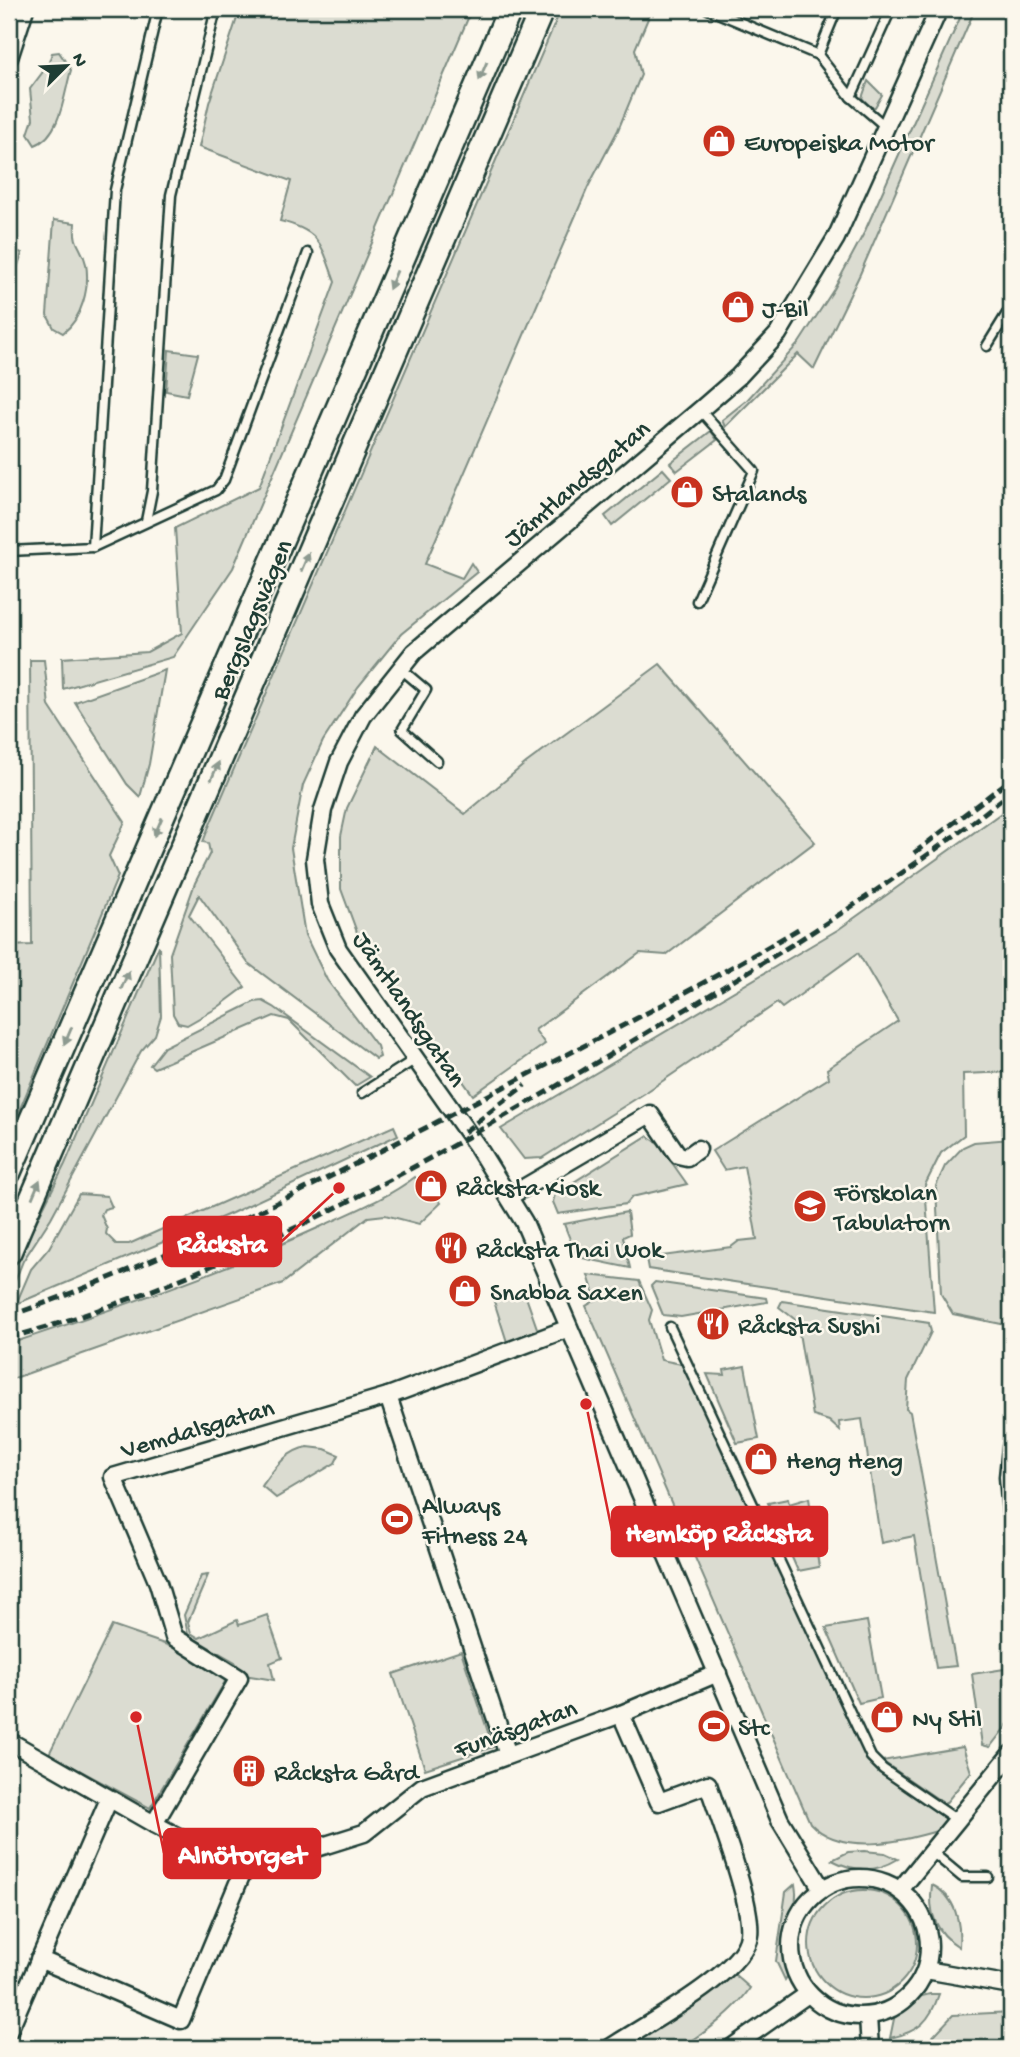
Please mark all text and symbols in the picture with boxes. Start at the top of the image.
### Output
north arrow [32,32,102,102]
text: N [65,50,91,71]
one-way arrow [477,61,488,82]
shop icon: Europeiska Motor [700,122,738,160]
place label: Europeiska Motor [744,130,936,161]
one-way arrow [387,270,398,291]
shop icon: J-Bil [719,288,757,326]
place label: J-Bil [762,296,809,327]
street label: Jämtlandsgatan [500,415,659,556]
shop icon: Stalands [668,473,706,511]
place label: Stalands [712,481,808,512]
street label: Bergslagsvägen [206,535,302,707]
one-way arrow [299,552,311,572]
one-way arrow [209,761,221,781]
one-way arrow [152,817,164,837]
street label: Jämtlandsgatan [344,927,471,1095]
one-way arrow [119,970,131,990]
one-way arrow [62,1026,74,1046]
shop icon: Råcksta Kiosk [412,1167,450,1205]
place label: Råcksta Kiosk [456,1175,602,1206]
one-way arrow [30,1178,41,1199]
place label: Förskolan Tabulatorn [832,1180,951,1241]
school or university icon: Förskolan Tabulatorn [791,1187,829,1225]
callout: Råcksta [164,1217,281,1266]
restaurant icon: Råcksta Thai Wok [432,1229,470,1267]
text: Råcksta [176,1230,268,1263]
place label: Råcksta Thai Wok [476,1237,665,1268]
shop icon: Snabba Saxen [446,1272,484,1310]
place label: Snabba Saxen [490,1280,643,1311]
restaurant icon: Råcksta Sushi [694,1305,732,1343]
place label: Råcksta Sushi [738,1313,881,1344]
street label: Vemdalsgatan [117,1394,279,1468]
shop icon: Heng Heng [742,1440,780,1478]
place label: Heng Heng [786,1448,903,1479]
place label: Always Fitness 24 [421,1493,528,1554]
sports icon: Always Fitness 24 [378,1500,416,1538]
callout: Hemköp Råcksta [612,1507,827,1556]
text: Hemköp Råcksta [625,1519,814,1552]
street label: Funäsgatan [450,1694,583,1768]
shop icon: Ny Stil [868,1698,906,1736]
place label: Ny Stil [912,1706,982,1737]
sports icon: Stc [695,1707,733,1745]
place label: Stc [738,1715,771,1746]
building icon: Råcksta Gård [230,1752,268,1790]
place label: Råcksta Gård [274,1760,420,1791]
callout: Alnötorget [164,1829,320,1878]
text: Alnötorget [177,1841,309,1874]

